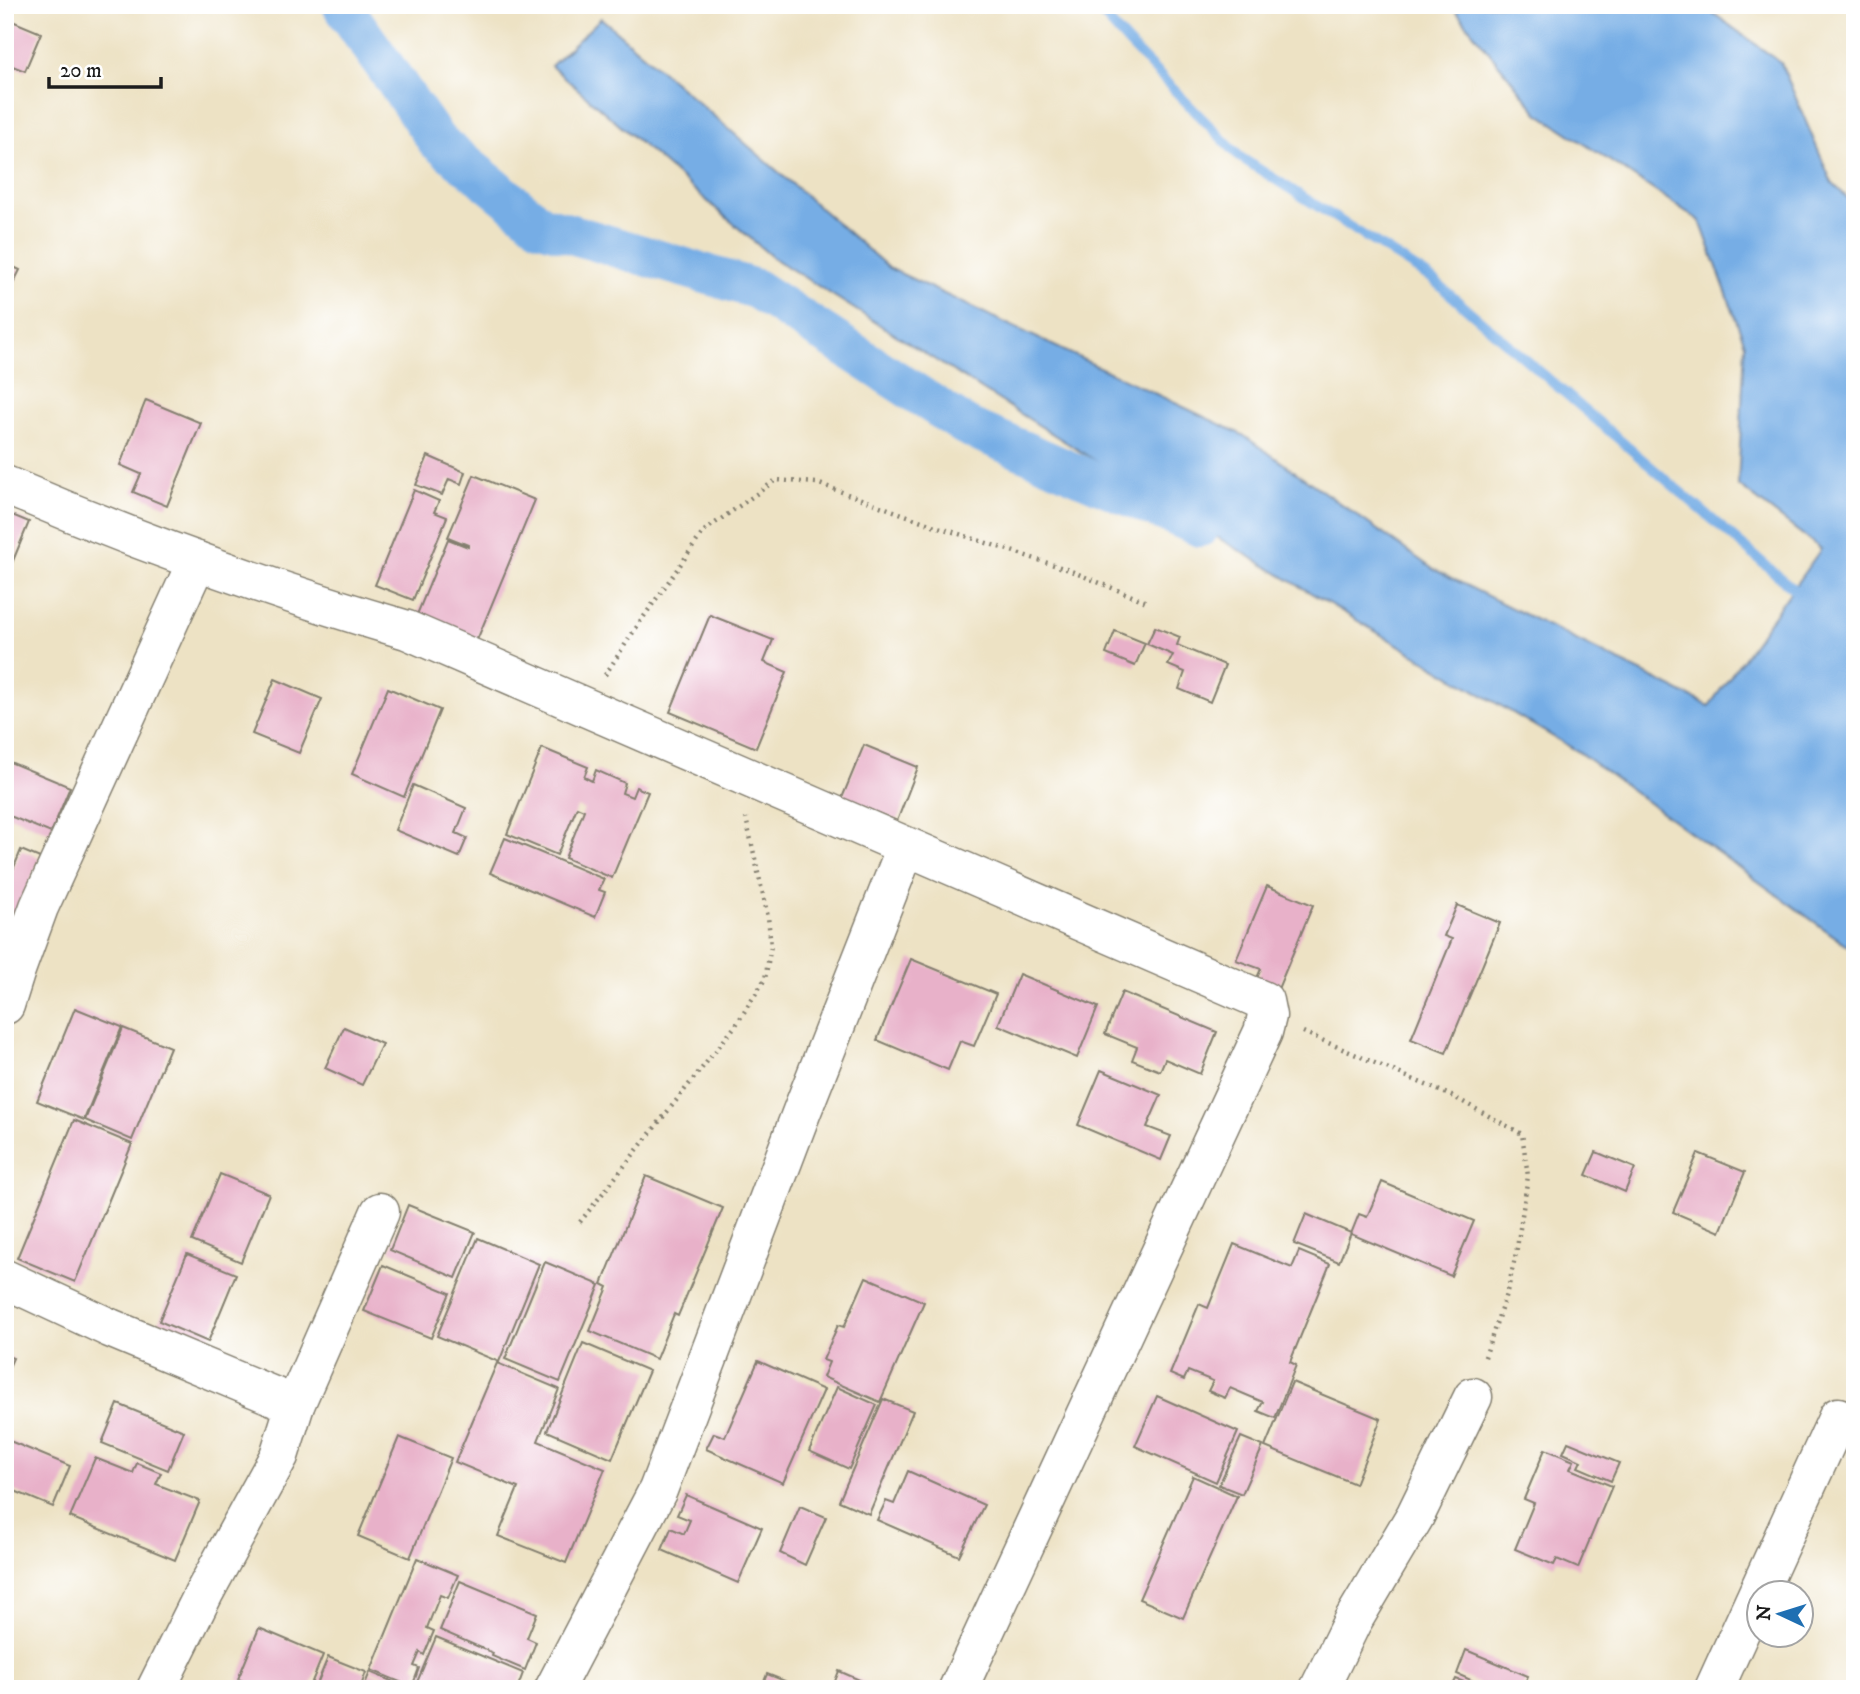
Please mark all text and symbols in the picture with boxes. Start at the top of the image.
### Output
scale bar [49,46,161,90]
text: 20 m [60,58,102,84]
north arrow [1744,1578,1814,1648]
text: N [1753,1604,1777,1622]

